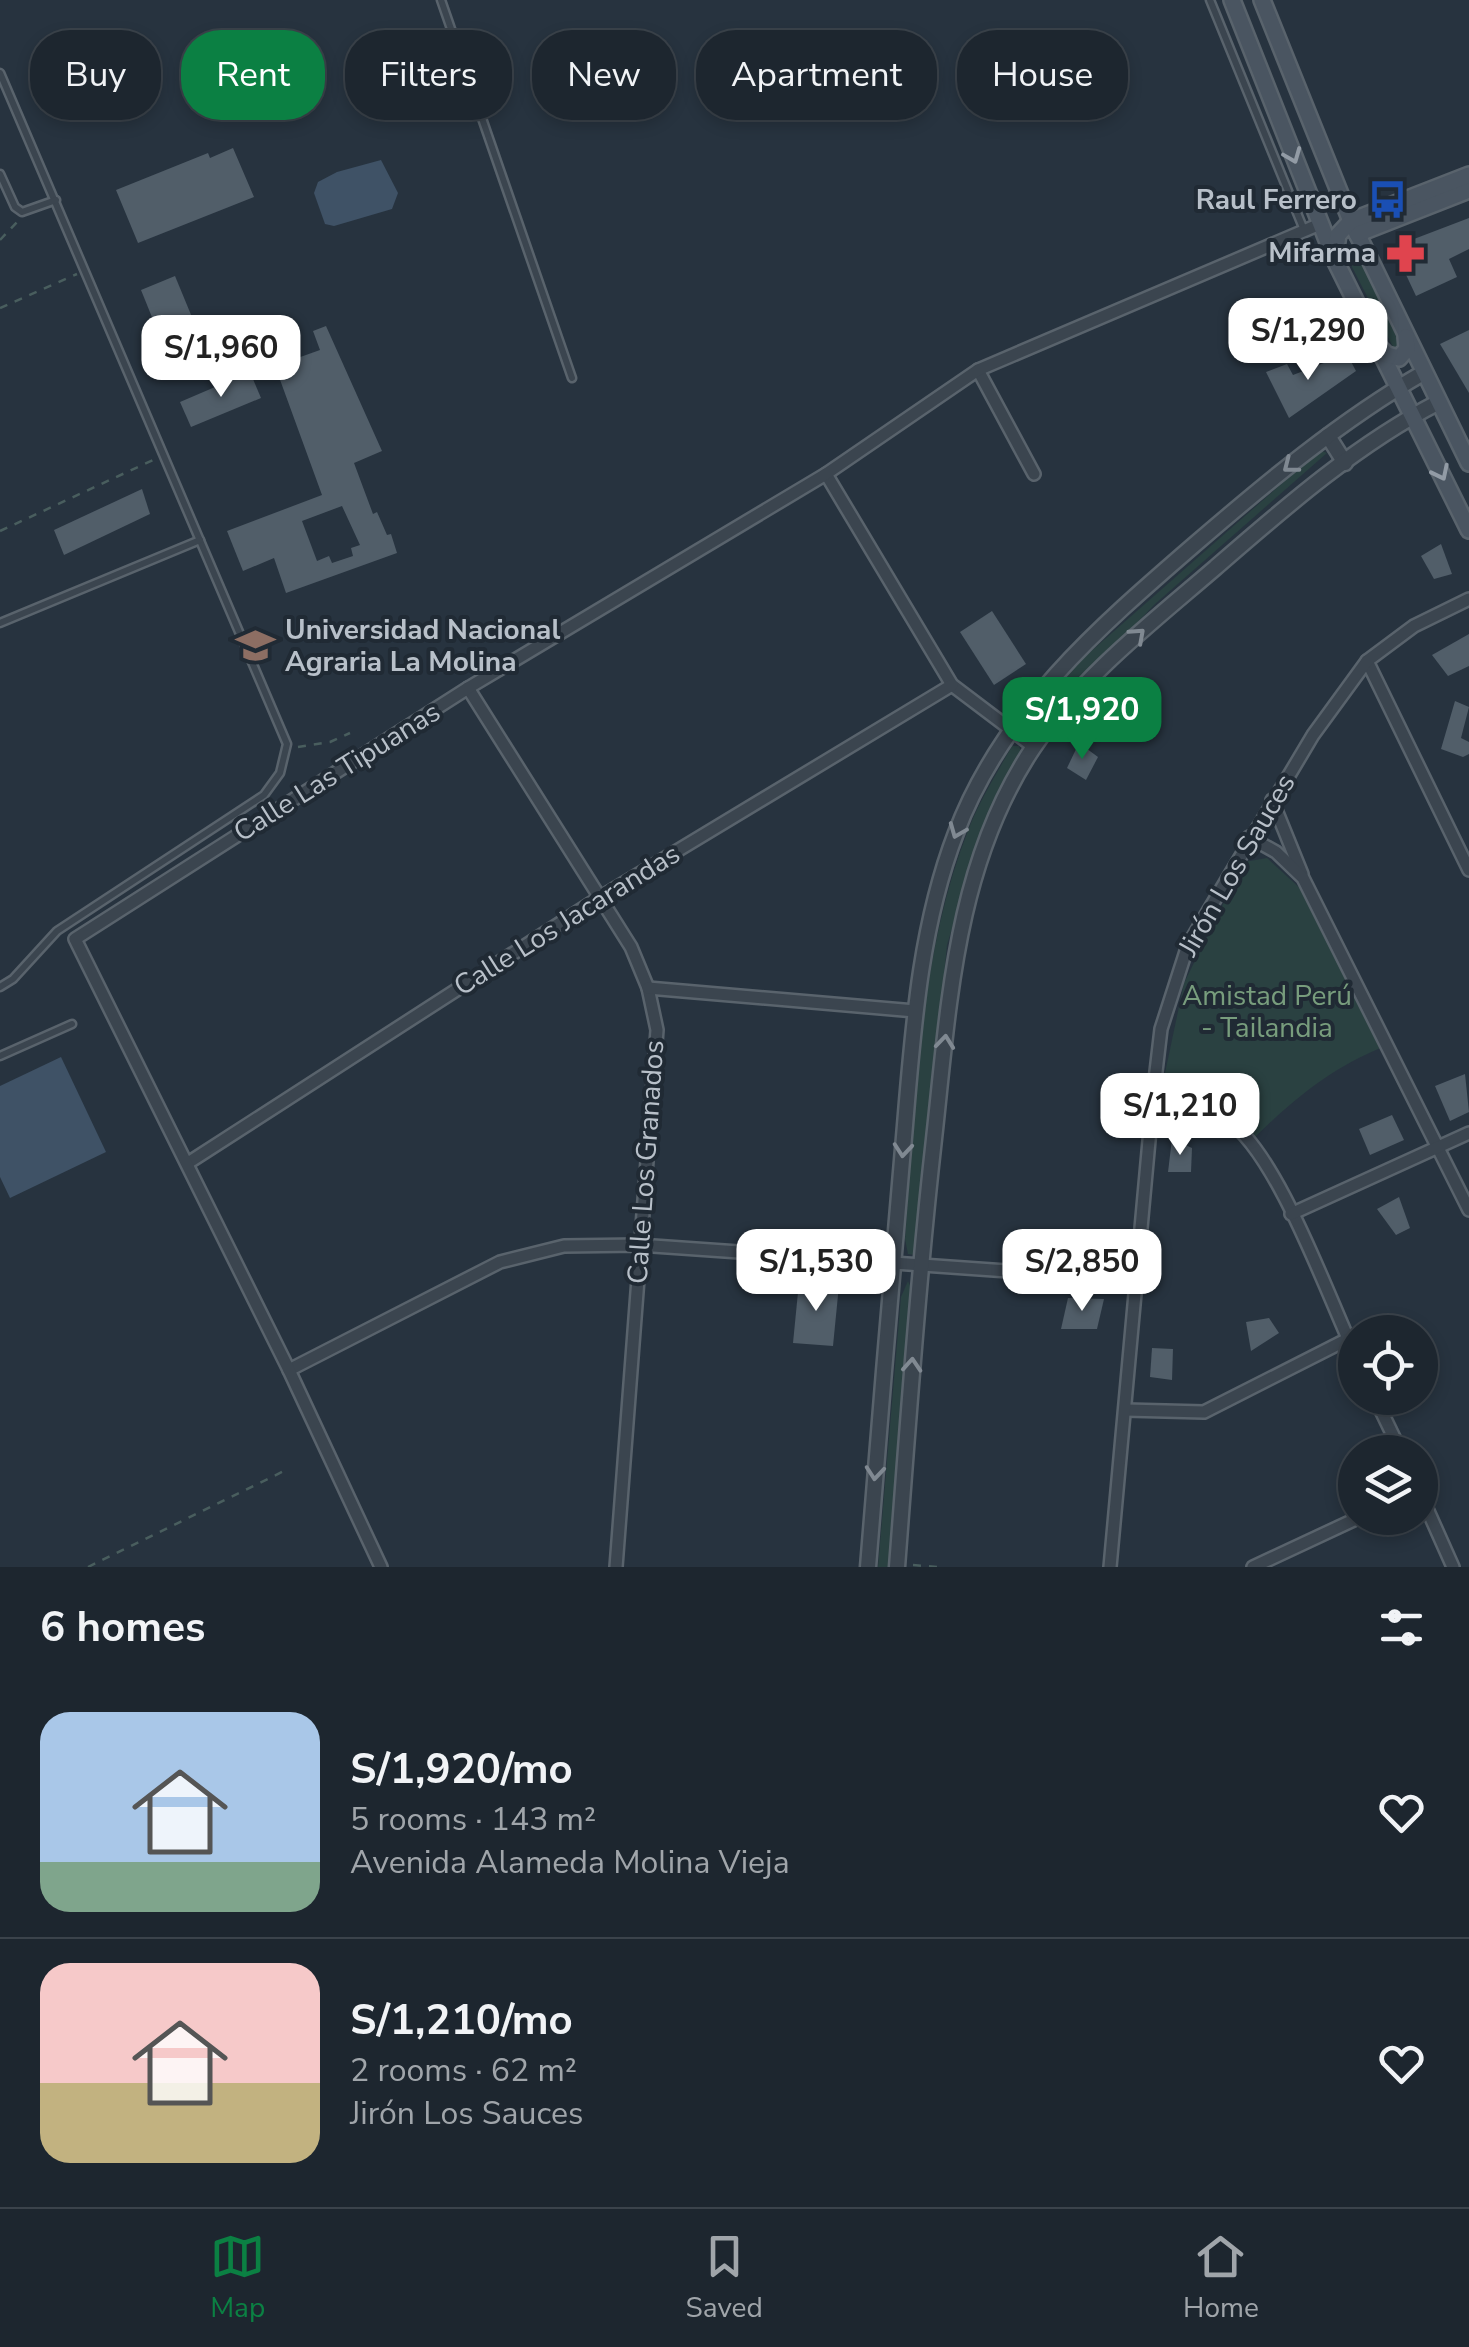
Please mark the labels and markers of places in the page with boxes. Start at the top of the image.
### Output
bus stop icon: Raul Ferrero [1366,179,1408,221]
place label: Raul Ferrero [1196,181,1357,219]
pharmacy icon: Mifarma [1385,232,1427,274]
place label: Mifarma [1268,234,1376,272]
pin: S/1,290 [1216,298,1400,383]
pin: S/1,960 [129,315,313,400]
place label: Universidad Nacional Agraria La Molina [285,611,560,681]
school or university icon: Universidad Nacional Agraria La Molina [234,625,276,667]
pin: S/1,920 [990,677,1174,762]
pin: S/1,210 [1088,1073,1272,1158]
pin: S/1,530 [724,1229,908,1314]
pin: S/2,850 [990,1229,1174,1314]

